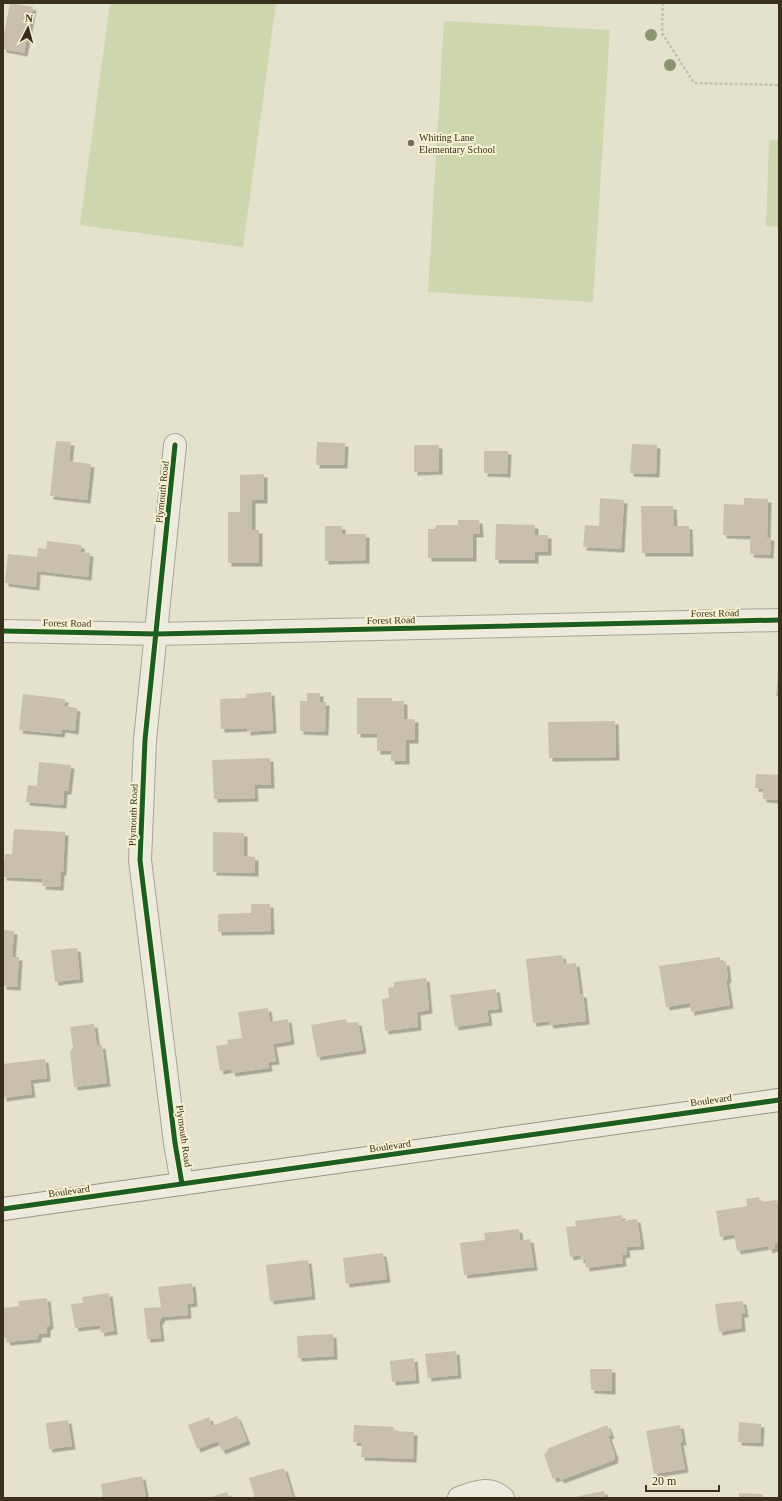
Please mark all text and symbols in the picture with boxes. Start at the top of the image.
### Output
north arrow [8,8,48,48]
text: N [24,12,34,24]
place label: Whiting Lane Elementary School [419,132,496,155]
marker: Whiting Lane Elementary School [406,138,416,148]
street label: Plymouth Road [153,460,171,524]
street label: Forest Road [691,607,739,619]
street label: Forest Road [367,614,415,626]
street label: Forest Road [43,617,91,629]
street label: Plymouth Road [126,784,140,846]
street label: Boulevard [690,1092,732,1108]
street label: Plymouth Road [174,1104,194,1168]
street label: Boulevard [369,1138,411,1154]
street label: Boulevard [48,1183,90,1199]
scale bar [646,1467,719,1493]
text: 20 m [652,1474,677,1488]

